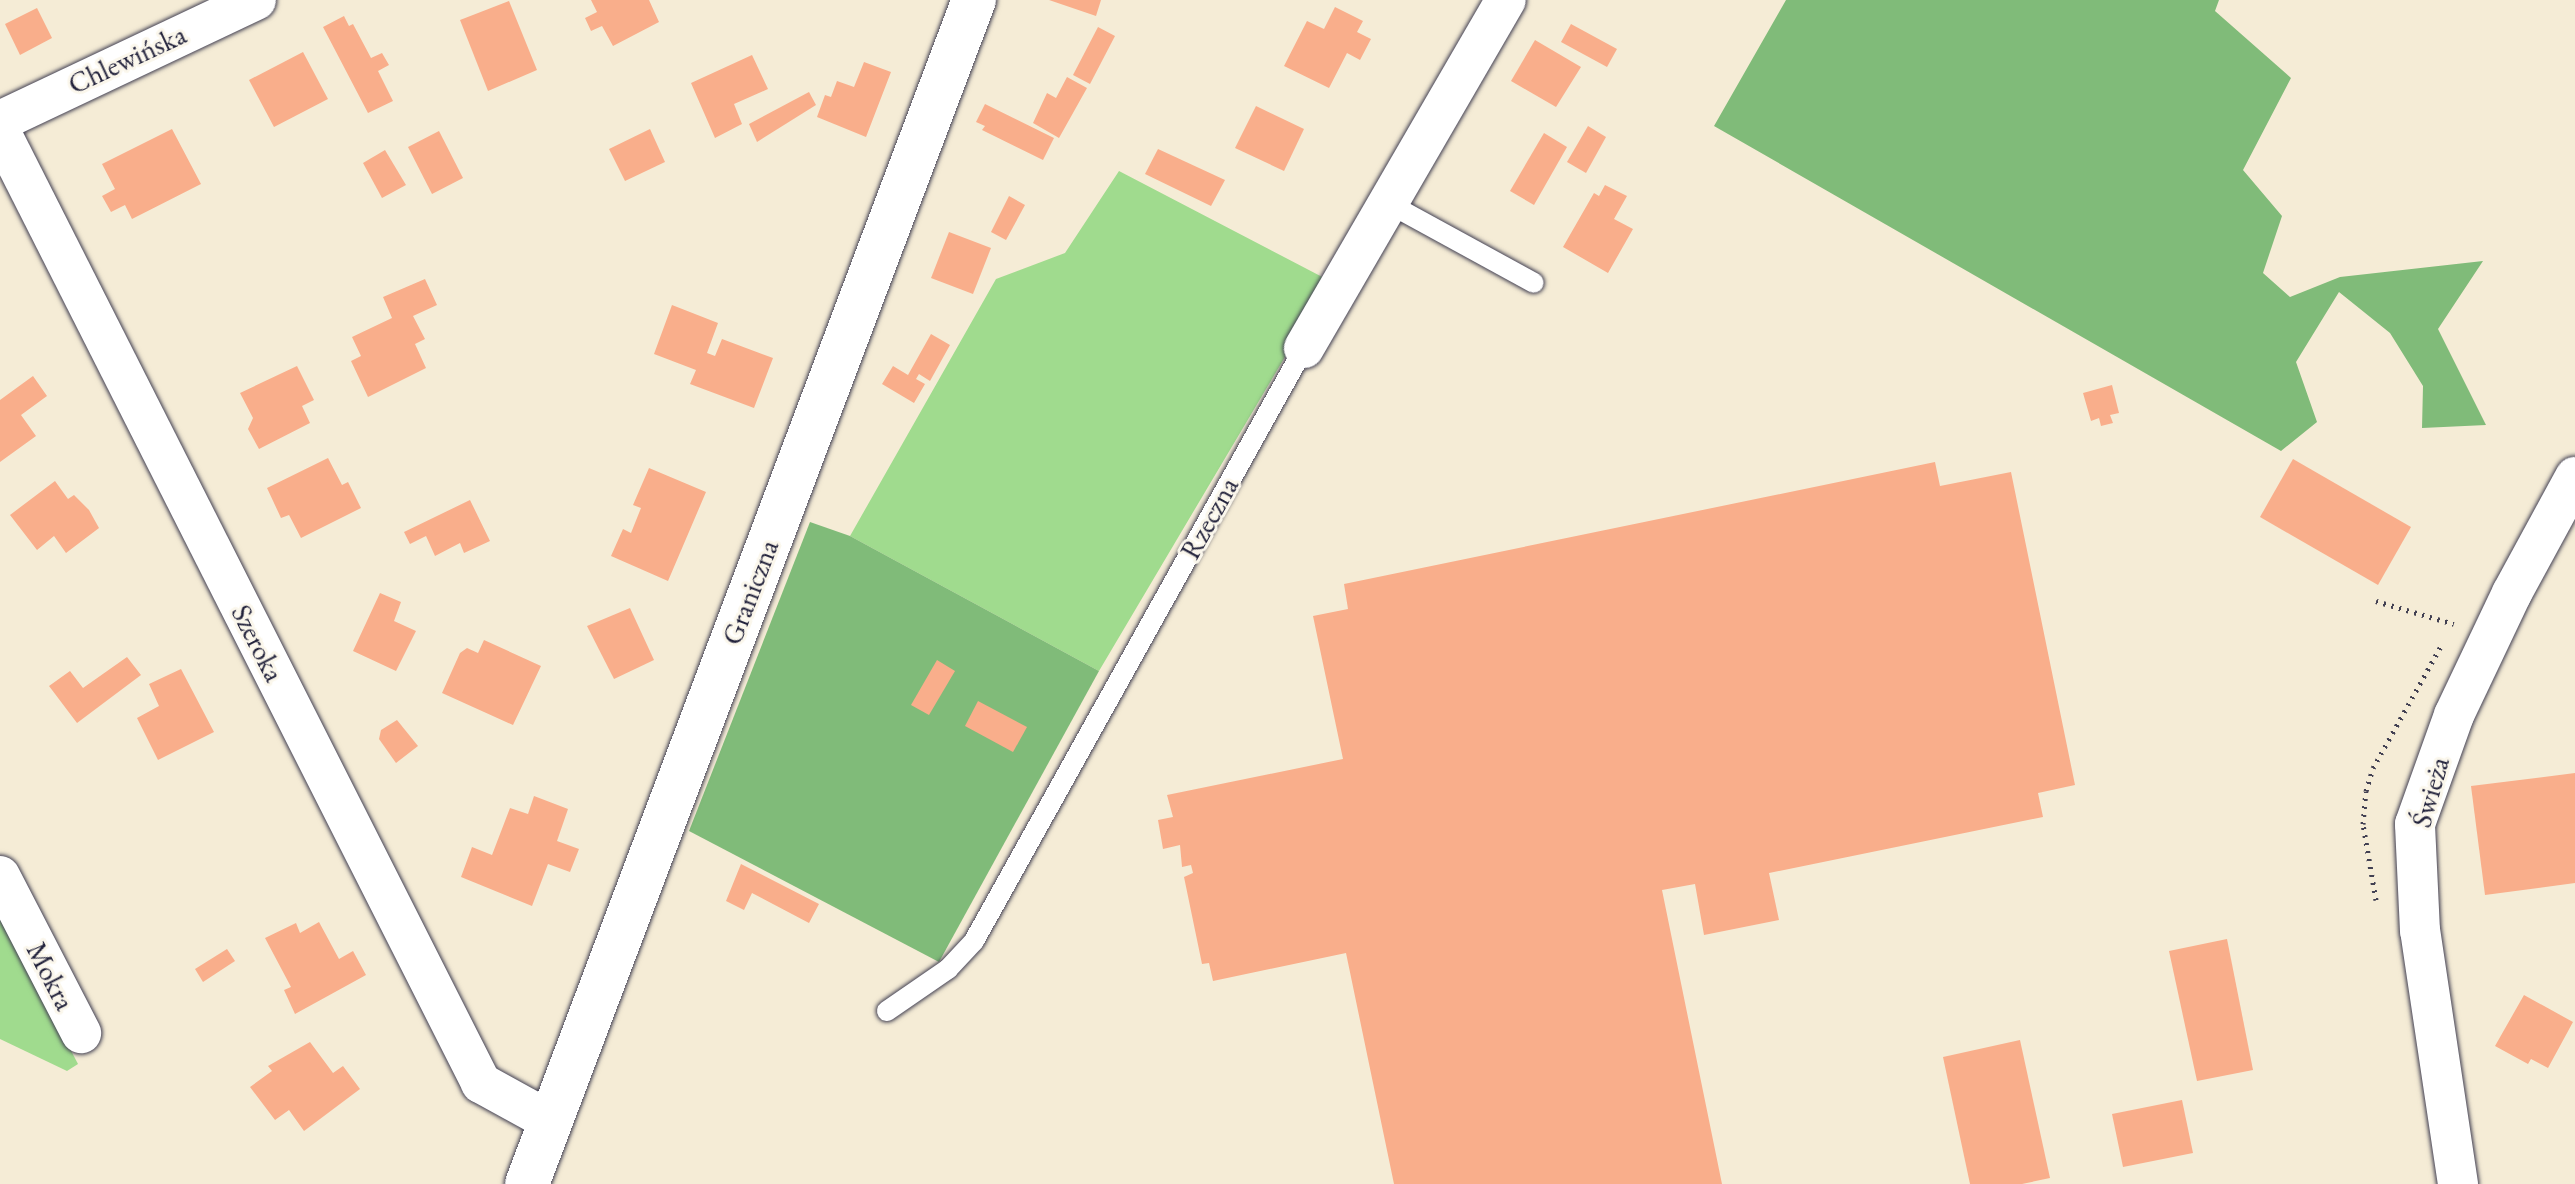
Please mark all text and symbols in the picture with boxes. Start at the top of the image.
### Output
street label: Chlewińska [63,17,191,101]
street label: Rzeczna [1173,471,1245,565]
street label: Graniczna [715,535,785,649]
street label: Szeroka [225,599,291,687]
street label: Świeża [2404,753,2456,831]
street label: Mokra [20,936,82,1016]

